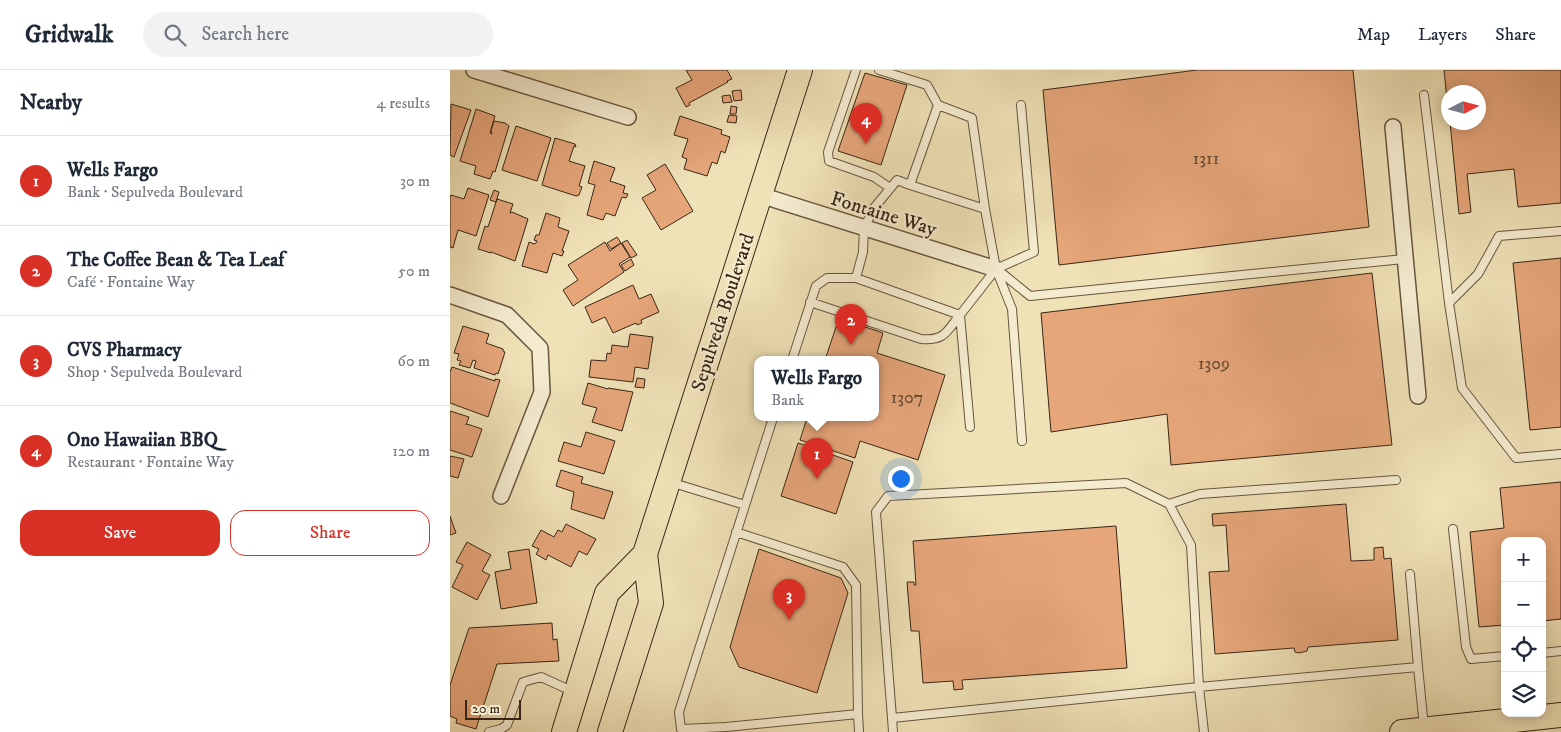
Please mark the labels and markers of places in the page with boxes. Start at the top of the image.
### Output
pin: 4 [850,103,882,144]
pin: 2 [835,304,867,345]
pin: 1 [801,438,833,479]
pin: 3 [773,579,805,620]

